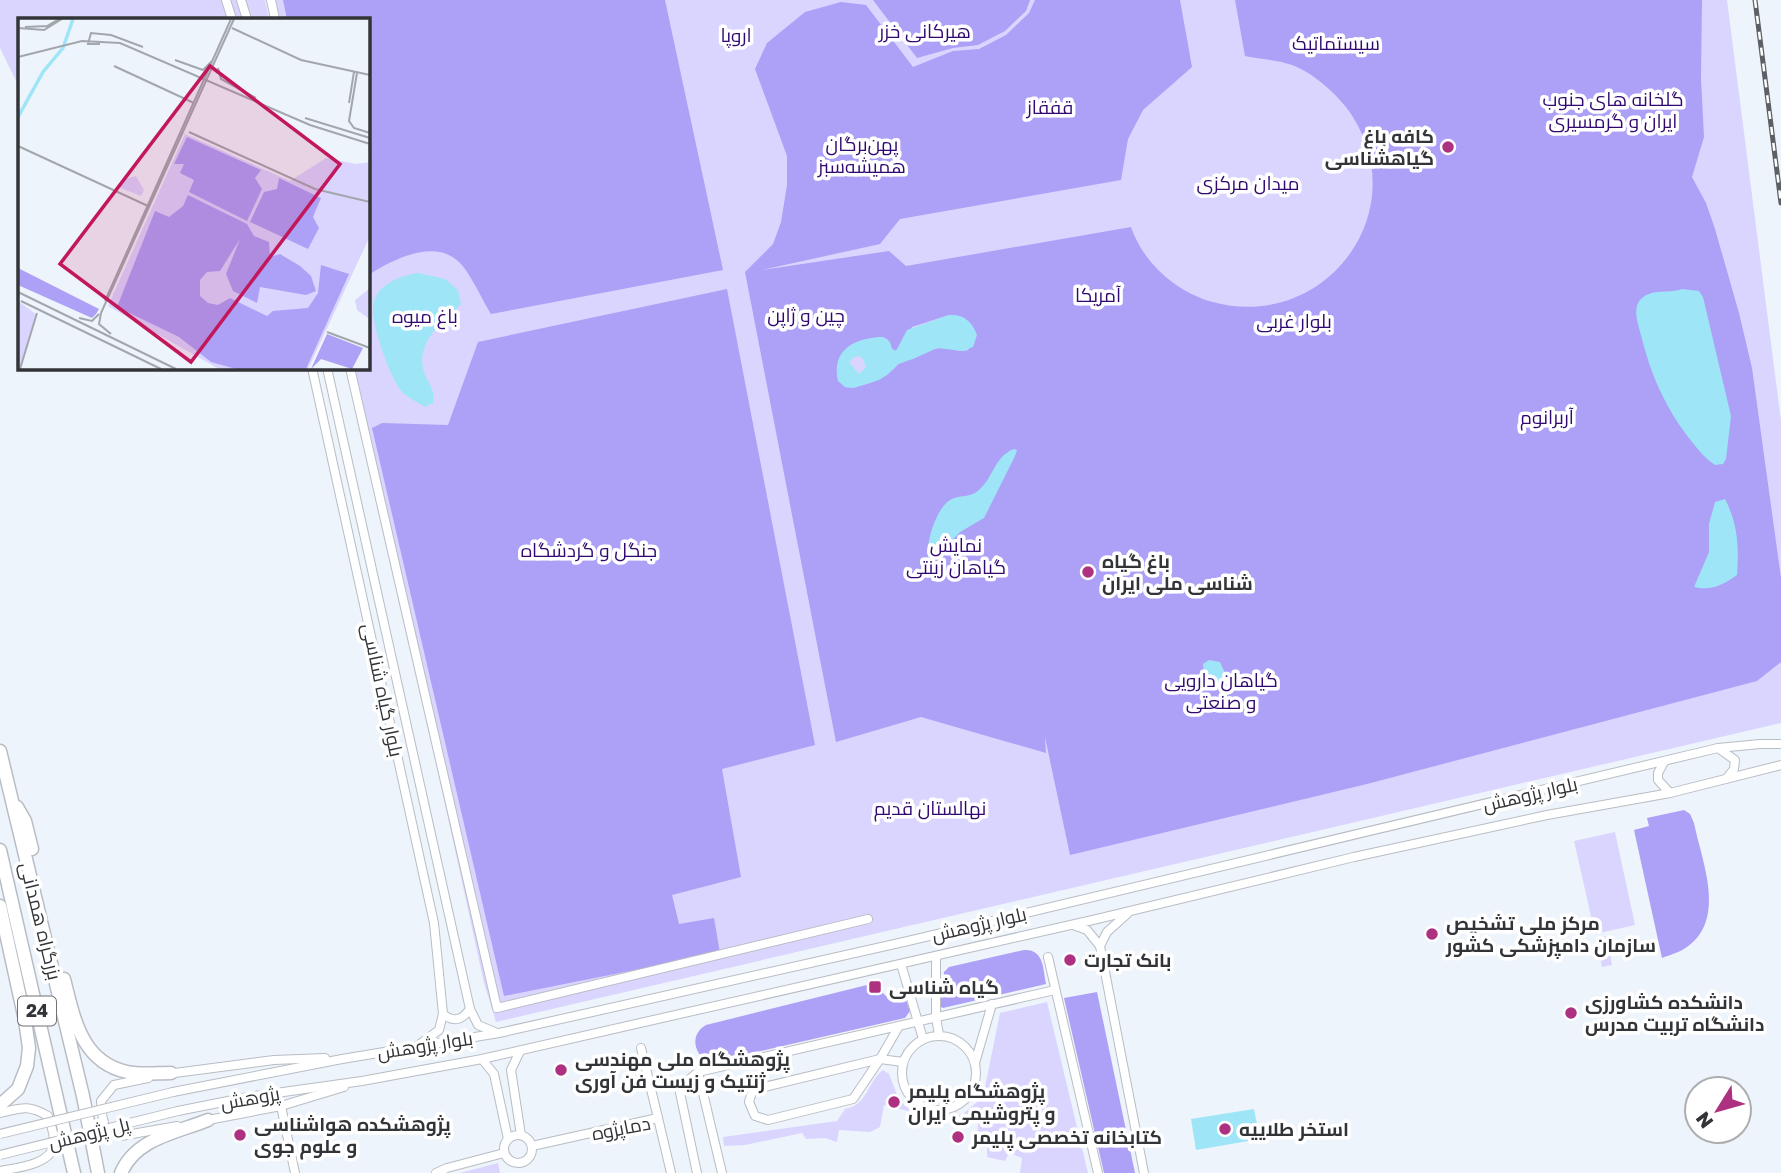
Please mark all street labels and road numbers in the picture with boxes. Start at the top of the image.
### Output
street label: بلوار گیاه شناسی [357,621,409,759]
street label: بلوار پژوهش [1480,771,1580,818]
street label: بزرگراه همدانی [15,860,67,982]
street label: بلوار پژوهش [929,901,1029,948]
road number: 24 [18,996,56,1026]
street label: بلوار پژوهش [375,1026,475,1065]
street label: پژوهش [218,1081,282,1116]
street label: پل پژوهش [46,1111,132,1156]
street label: دماپژوه [590,1111,653,1146]

